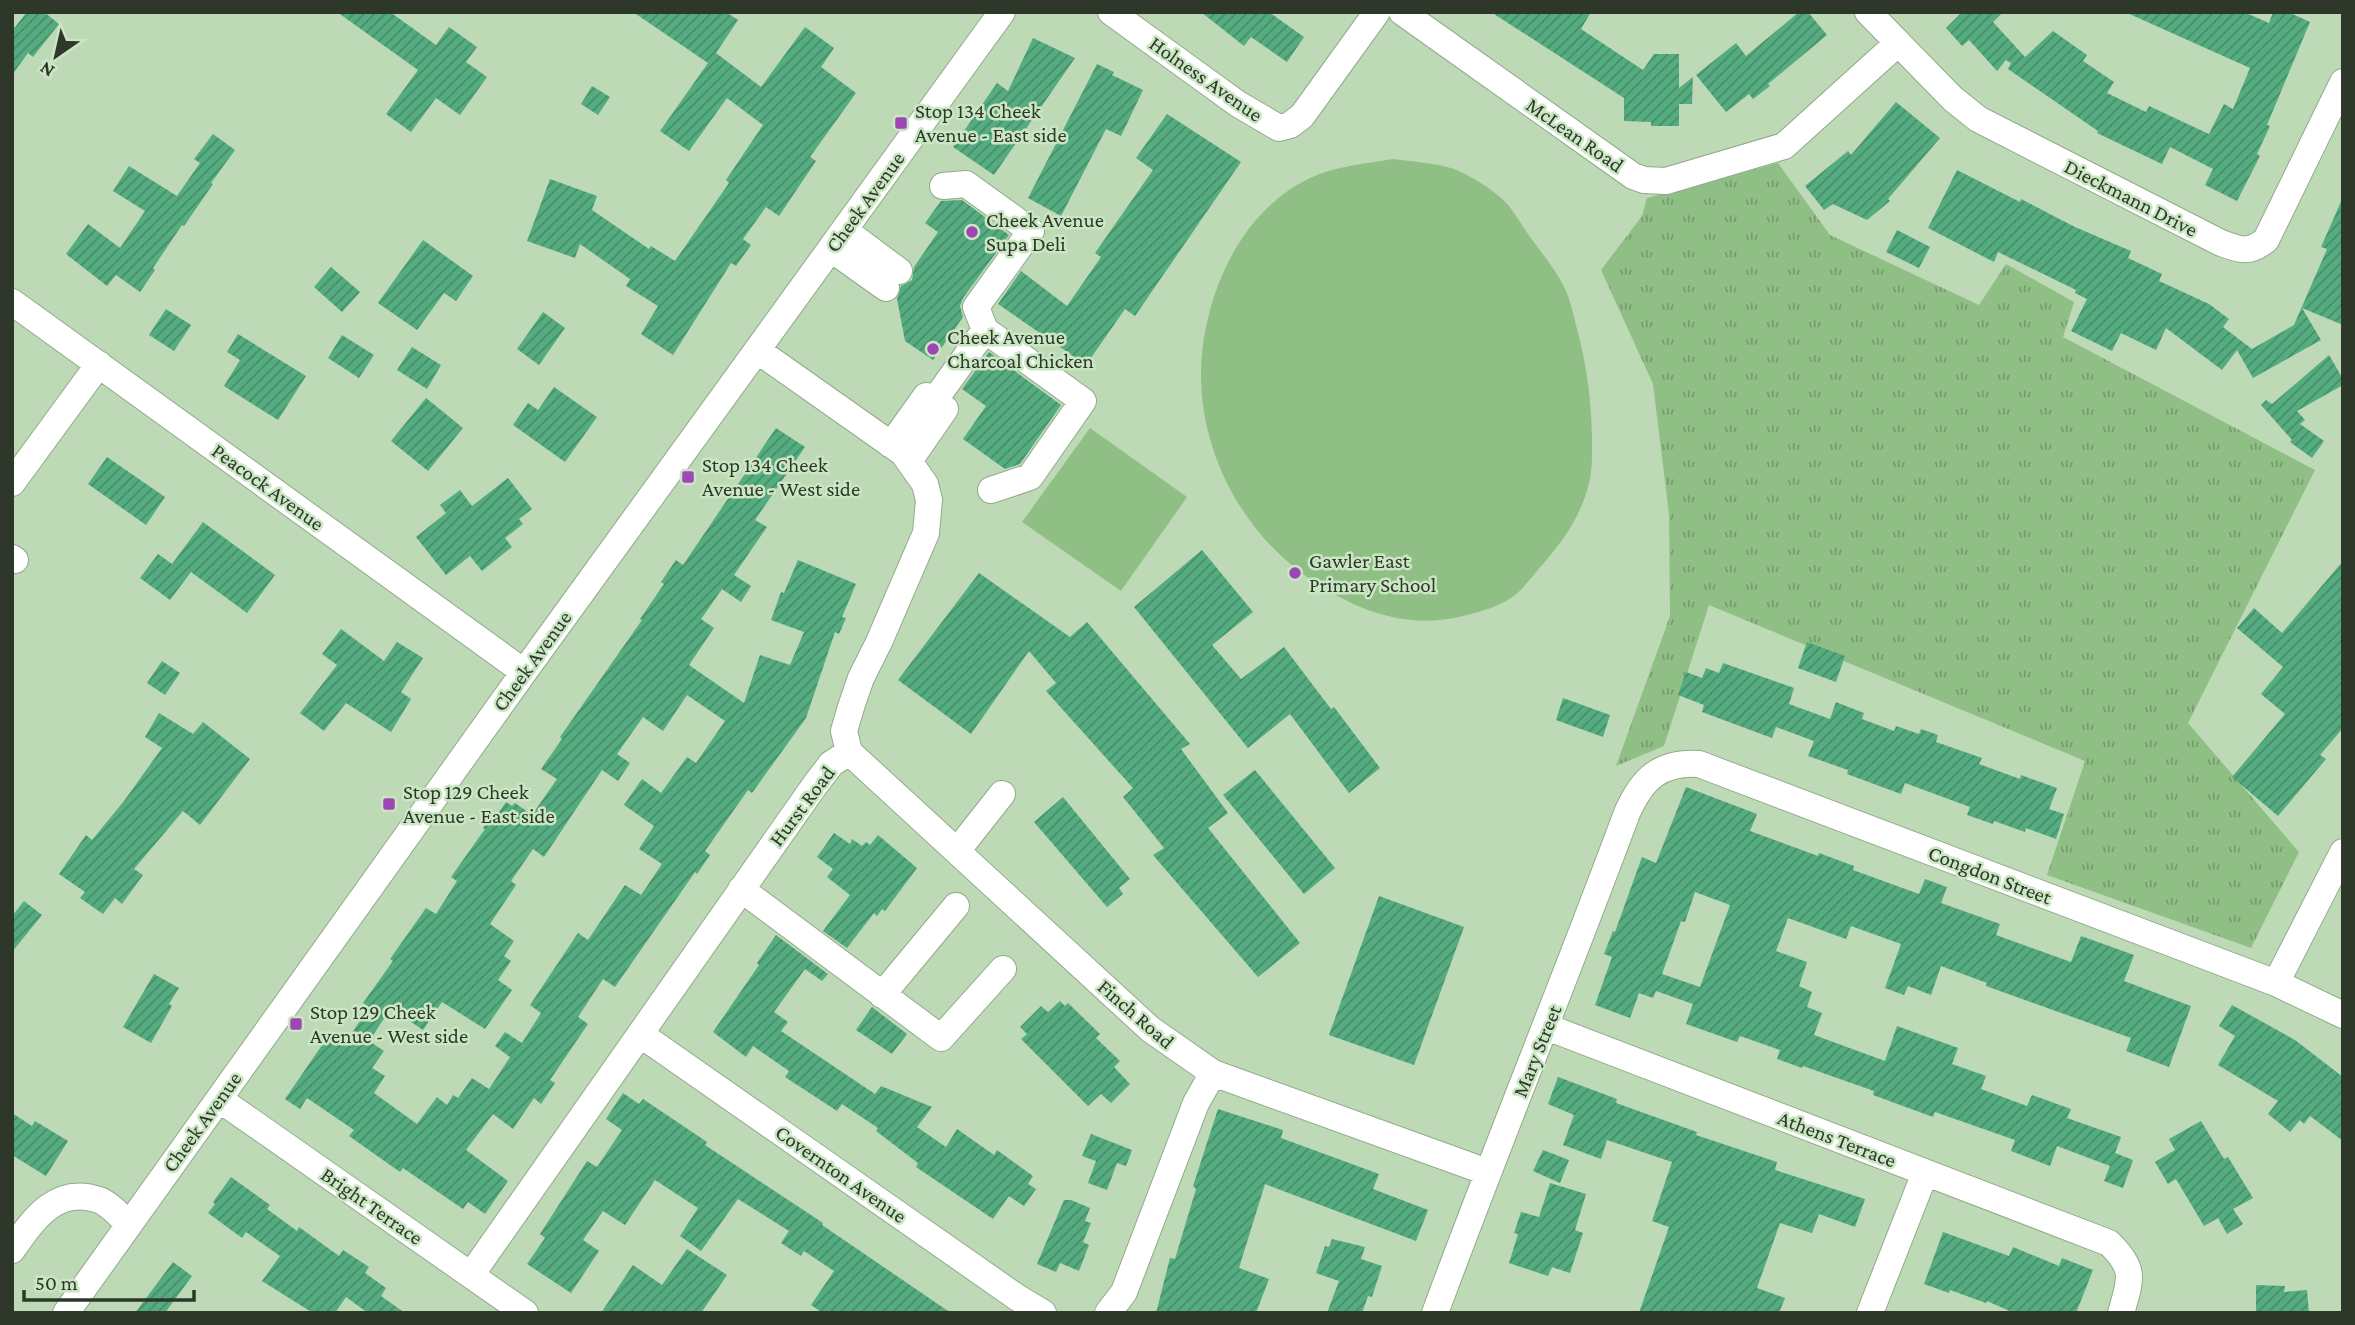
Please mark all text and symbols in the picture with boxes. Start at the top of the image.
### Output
north arrow [21,21,91,91]
street label: Holness Avenue [1145,31,1267,127]
text: N [35,57,58,82]
street label: McLean Road [1522,93,1628,177]
place label: Stop 134 Cheek Avenue - East side [915,99,1067,147]
marker: Stop 134 Cheek Avenue - East side [893,115,909,131]
street label: Cheek Avenue [821,147,909,257]
street label: Dieckmann Drive [2060,154,2202,242]
place label: Cheek Avenue Supa Deli [986,208,1104,256]
marker: Cheek Avenue Supa Deli [964,224,980,240]
place label: Cheek Avenue Charcoal Chicken [947,325,1094,373]
marker: Cheek Avenue Charcoal Chicken [925,341,941,357]
street label: Peacock Avenue [207,438,329,536]
place label: Stop 134 Cheek Avenue - West side [702,453,860,501]
marker: Stop 134 Cheek Avenue - West side [680,469,696,485]
place label: Gawler East Primary School [1309,549,1436,597]
marker: Gawler East Primary School [1287,565,1303,581]
street label: Cheek Avenue [488,606,576,716]
street label: Hurst Road [764,761,840,851]
place label: Stop 129 Cheek Avenue - East side [403,780,555,828]
marker: Stop 129 Cheek Avenue - East side [381,796,397,812]
street label: Congdon Street [1925,841,2056,910]
street label: Finch Road [1093,974,1179,1054]
place label: Stop 129 Cheek Avenue - West side [310,1000,468,1048]
street label: Mary Street [1508,1000,1567,1101]
marker: Stop 129 Cheek Avenue - West side [288,1016,304,1032]
street label: Cheek Avenue [158,1067,246,1177]
street label: Athens Terrace [1775,1105,1899,1173]
street label: Covernton Avenue [771,1120,911,1228]
street label: Bright Terrace [317,1162,427,1250]
scale bar [24,1258,194,1302]
text: 50 m [35,1271,78,1295]

